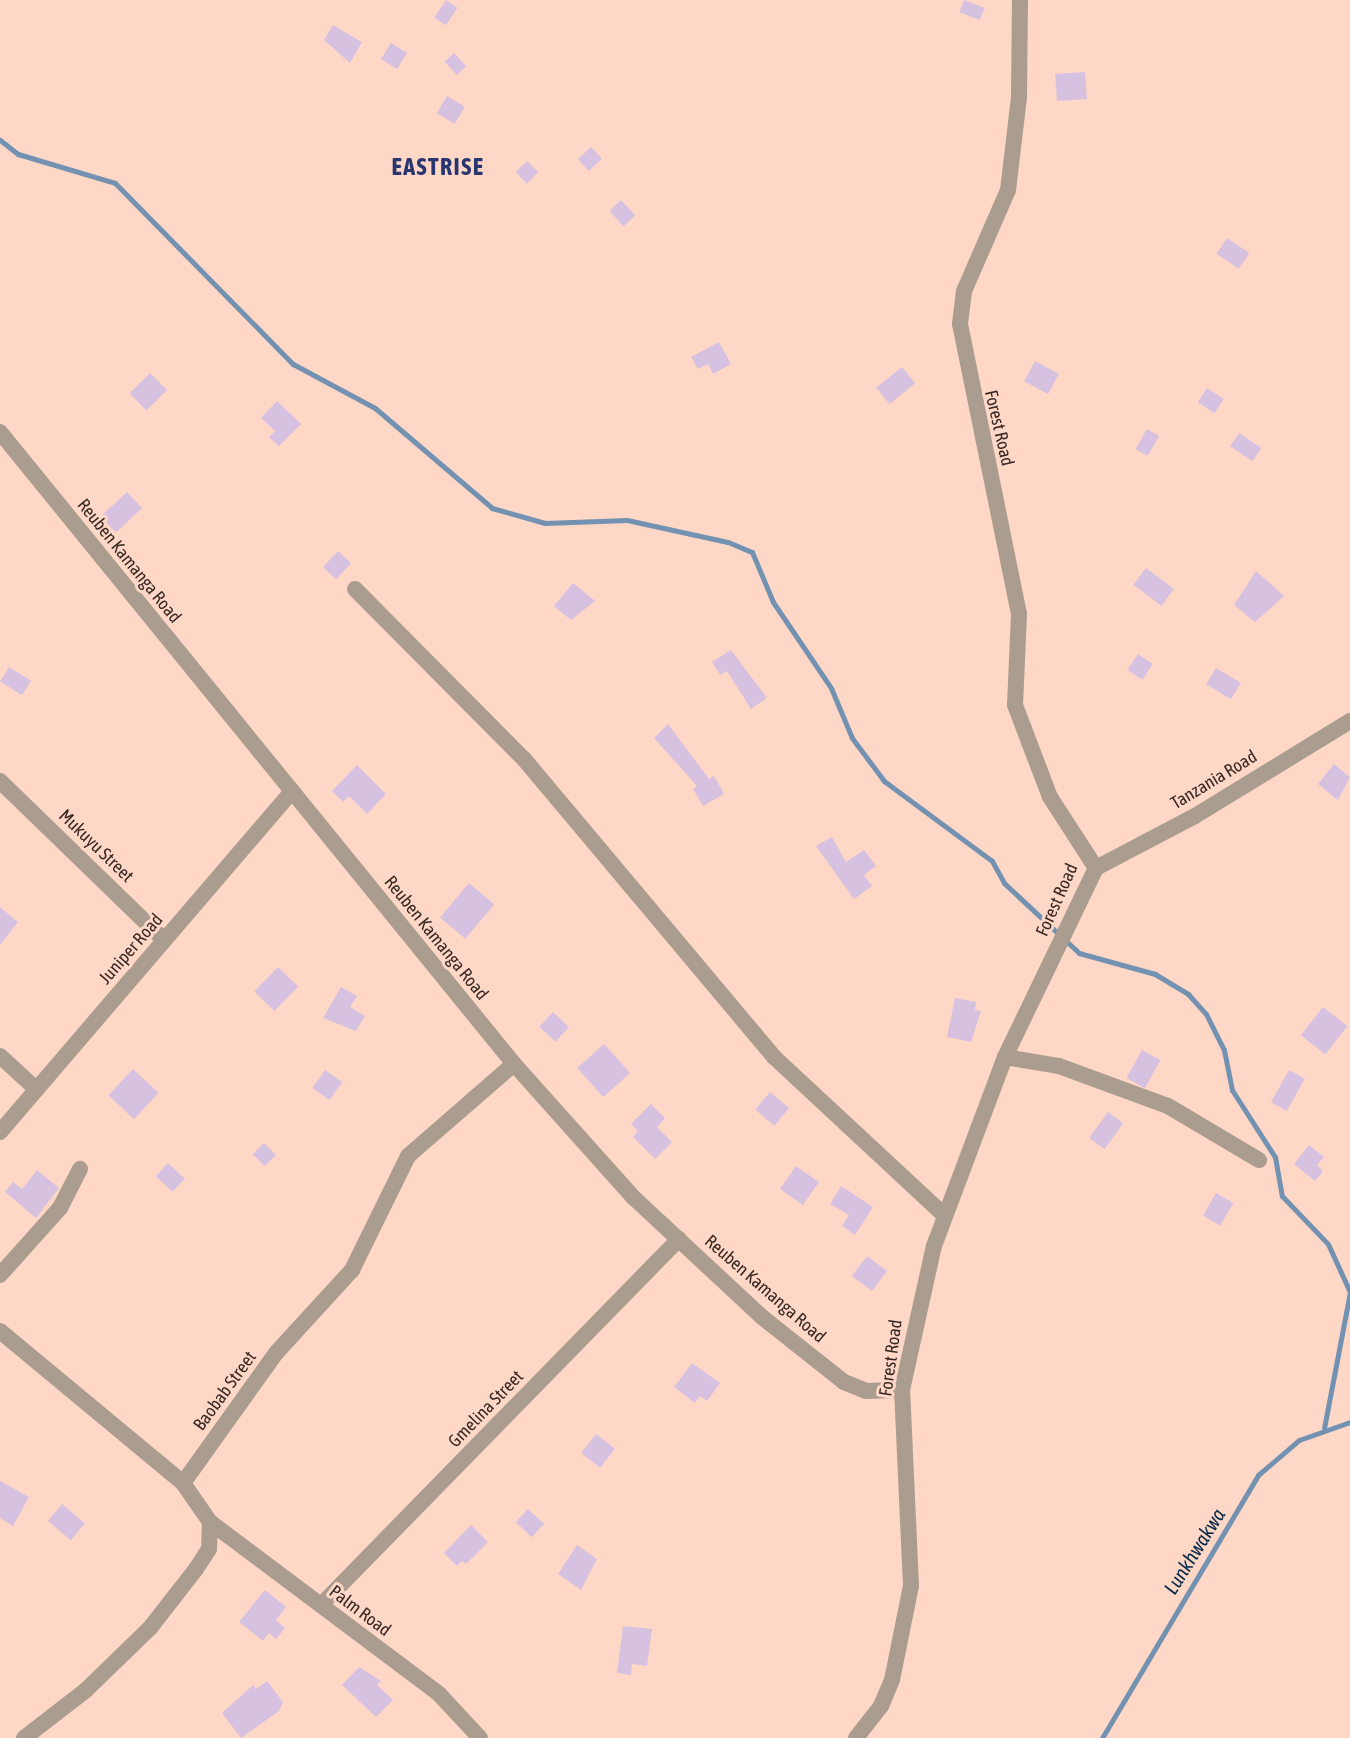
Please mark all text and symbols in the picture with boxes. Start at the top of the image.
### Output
district label: EASTRISE [391,153,485,181]
street label: Forest Road [980,388,1018,468]
street label: Reuben Kamanga Road [72,495,186,627]
street label: Tanzania Road [1167,746,1261,814]
street label: Mukuyu Street [54,805,138,887]
street label: Forest Road [1031,860,1083,940]
street label: Reuben Kamanga Road [379,872,493,1004]
street label: Juniper Road [95,909,167,989]
street label: Reuben Kamanga Road [700,1231,830,1347]
street label: Forest Road [875,1318,907,1398]
street label: Baobab Street [189,1347,261,1435]
street label: Gmelina Street [444,1366,528,1452]
water label: Lunkhwakwa [1158,1504,1230,1598]
street label: Palm Road [325,1581,395,1641]

